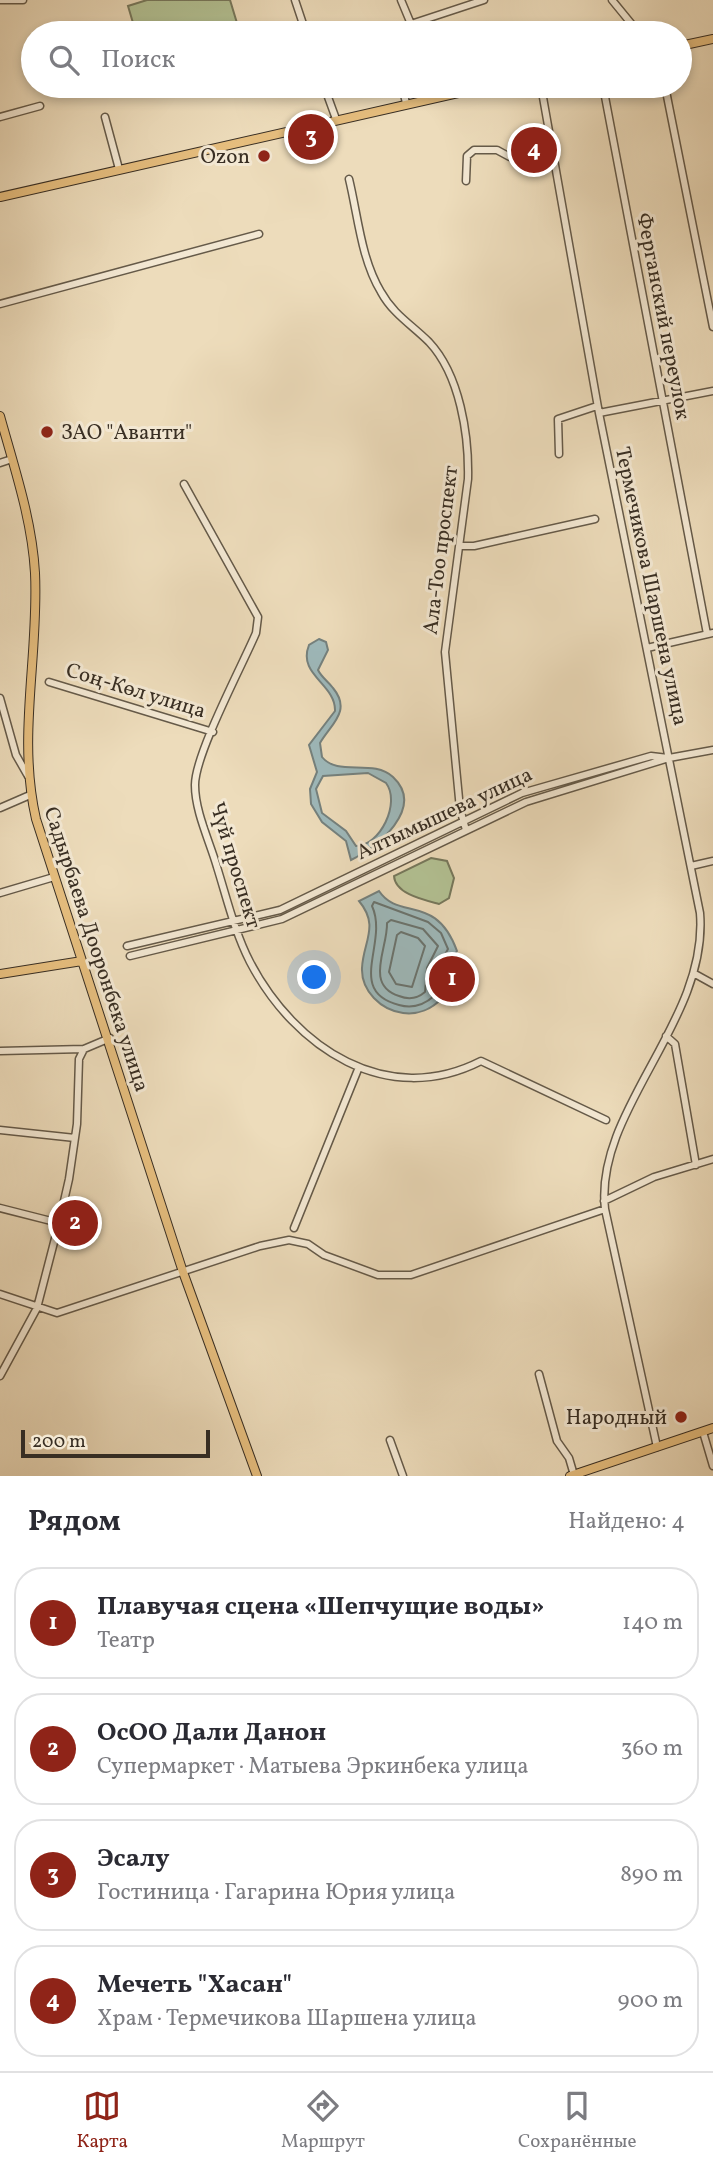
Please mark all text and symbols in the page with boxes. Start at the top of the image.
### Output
search box [21,21,692,98]
icon: search [45,41,83,79]
text: Поиск [101,42,175,78]
pin: 3 [288,111,334,163]
pin: 4 [511,124,557,176]
place label: Ozon [200,143,250,172]
marker: Ozon [256,148,272,164]
street label: Ферганский переулок [628,210,697,422]
place label: ЗАО "Аванти" [61,419,192,448]
marker: ЗАО "Аванти" [39,424,55,440]
street label: Термечикова Шаршена улица [607,444,694,728]
street label: Ала-Тоо проспект [417,464,466,636]
street label: Соң-Көл улица [62,656,209,726]
street label: Алтымышева улица [352,761,537,868]
street label: Чүй проспект [202,799,268,933]
street label: Садырбаева Дооронбека улица [36,803,155,1096]
pin: 1 [429,953,475,1005]
your location [297,960,331,994]
pin: 2 [52,1197,98,1249]
place label: Народный [566,1404,667,1433]
marker: Народный [673,1409,689,1425]
scale bar [21,1427,210,1459]
text: 200 m [32,1429,86,1455]
text: Рядом [28,1501,121,1543]
text: Найдено: 4 [568,1506,685,1538]
text: Плавучая сцена «Шепчущие воды» [97,1589,545,1625]
text: 1 [48,1607,58,1639]
text: 140 m [622,1607,683,1639]
text: Театр [97,1625,155,1657]
text: ОсОО Дали Данон [97,1715,326,1751]
text: 2 [47,1733,59,1765]
text: 360 m [621,1733,683,1765]
text: Супермаркет · Матыева Эркинбека улица [97,1751,529,1783]
text: Эсалу [97,1841,170,1877]
text: 3 [47,1859,59,1891]
text: 890 m [620,1859,683,1891]
text: Гостиница · Гагарина Юрия улица [97,1877,455,1909]
text: Мечеть "Хасан" [97,1967,292,2003]
text: 4 [46,1985,60,2017]
text: 900 m [618,1985,683,2017]
text: Храм · Термечикова Шаршена улица [97,2003,477,2035]
tab: Карта [77,2087,128,2155]
tab: Маршрут [281,2087,365,2155]
tab: Сохранённые [518,2087,636,2155]

